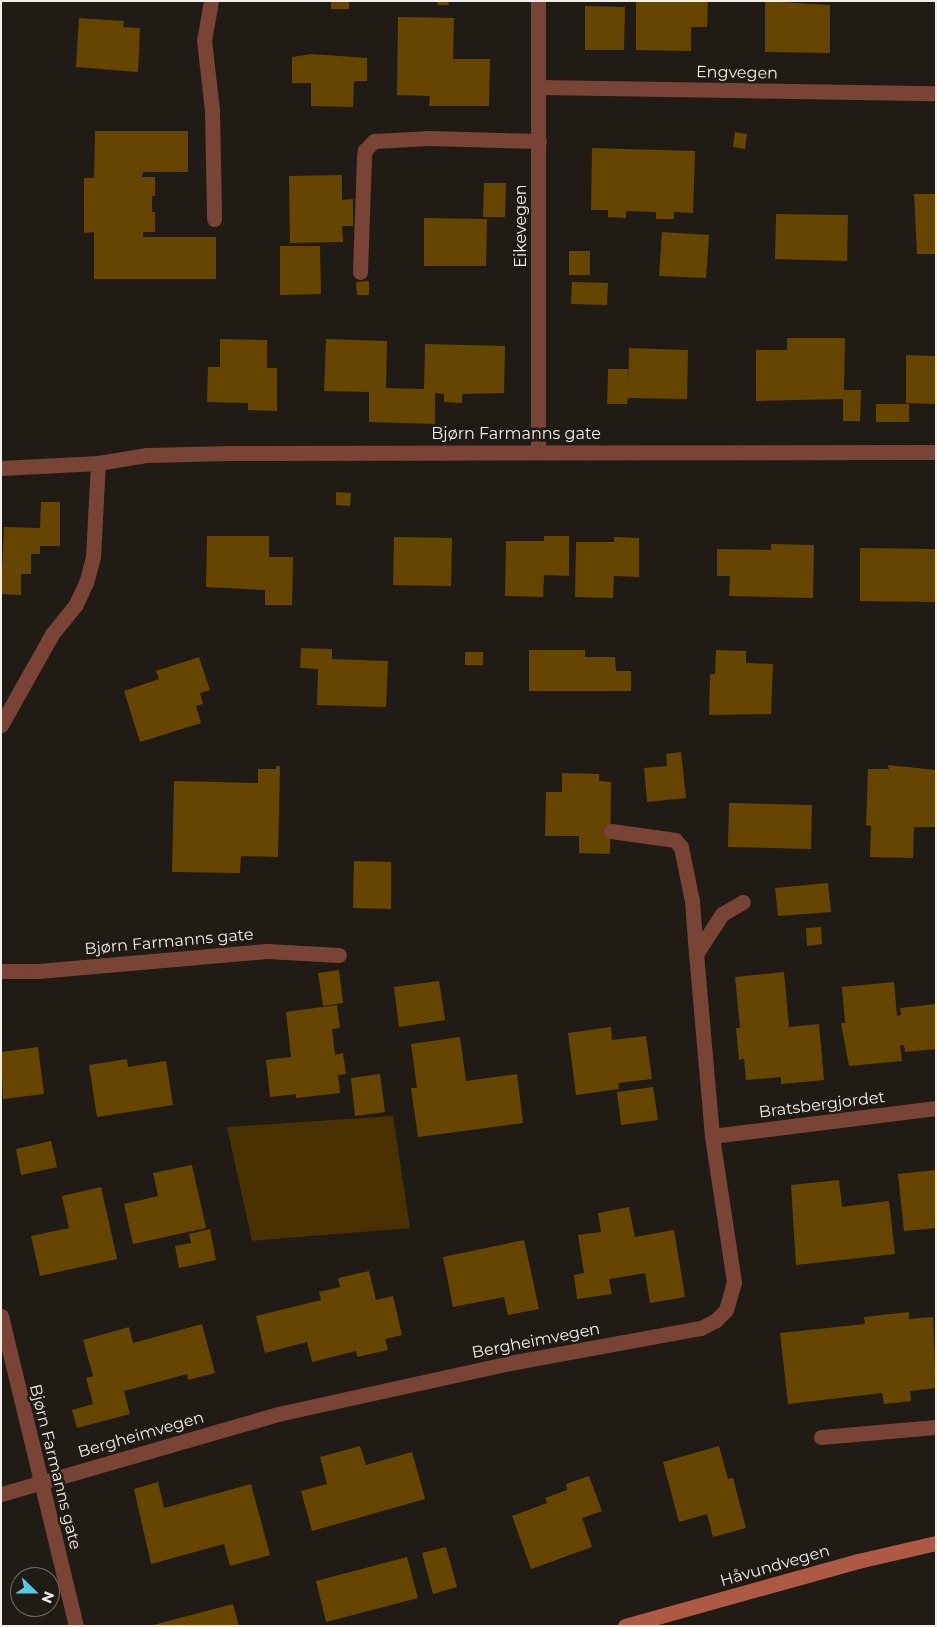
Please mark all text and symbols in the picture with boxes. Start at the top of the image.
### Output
street label: Engvegen [696,63,778,83]
street label: Eikevegen [511,184,531,268]
street label: Bjørn Farmanns gate [431,424,601,444]
street label: Bjørn Farmanns gate [84,925,254,959]
street label: Bratsbergjordet [758,1088,886,1122]
street label: Bergheimvegen [470,1319,602,1363]
street label: Bjørn Farmanns gate [25,1382,85,1552]
street label: Bergheimvegen [76,1408,206,1462]
street label: Håvundvegen [718,1541,832,1591]
north arrow [10,1567,60,1617]
text: N [38,1589,58,1606]

